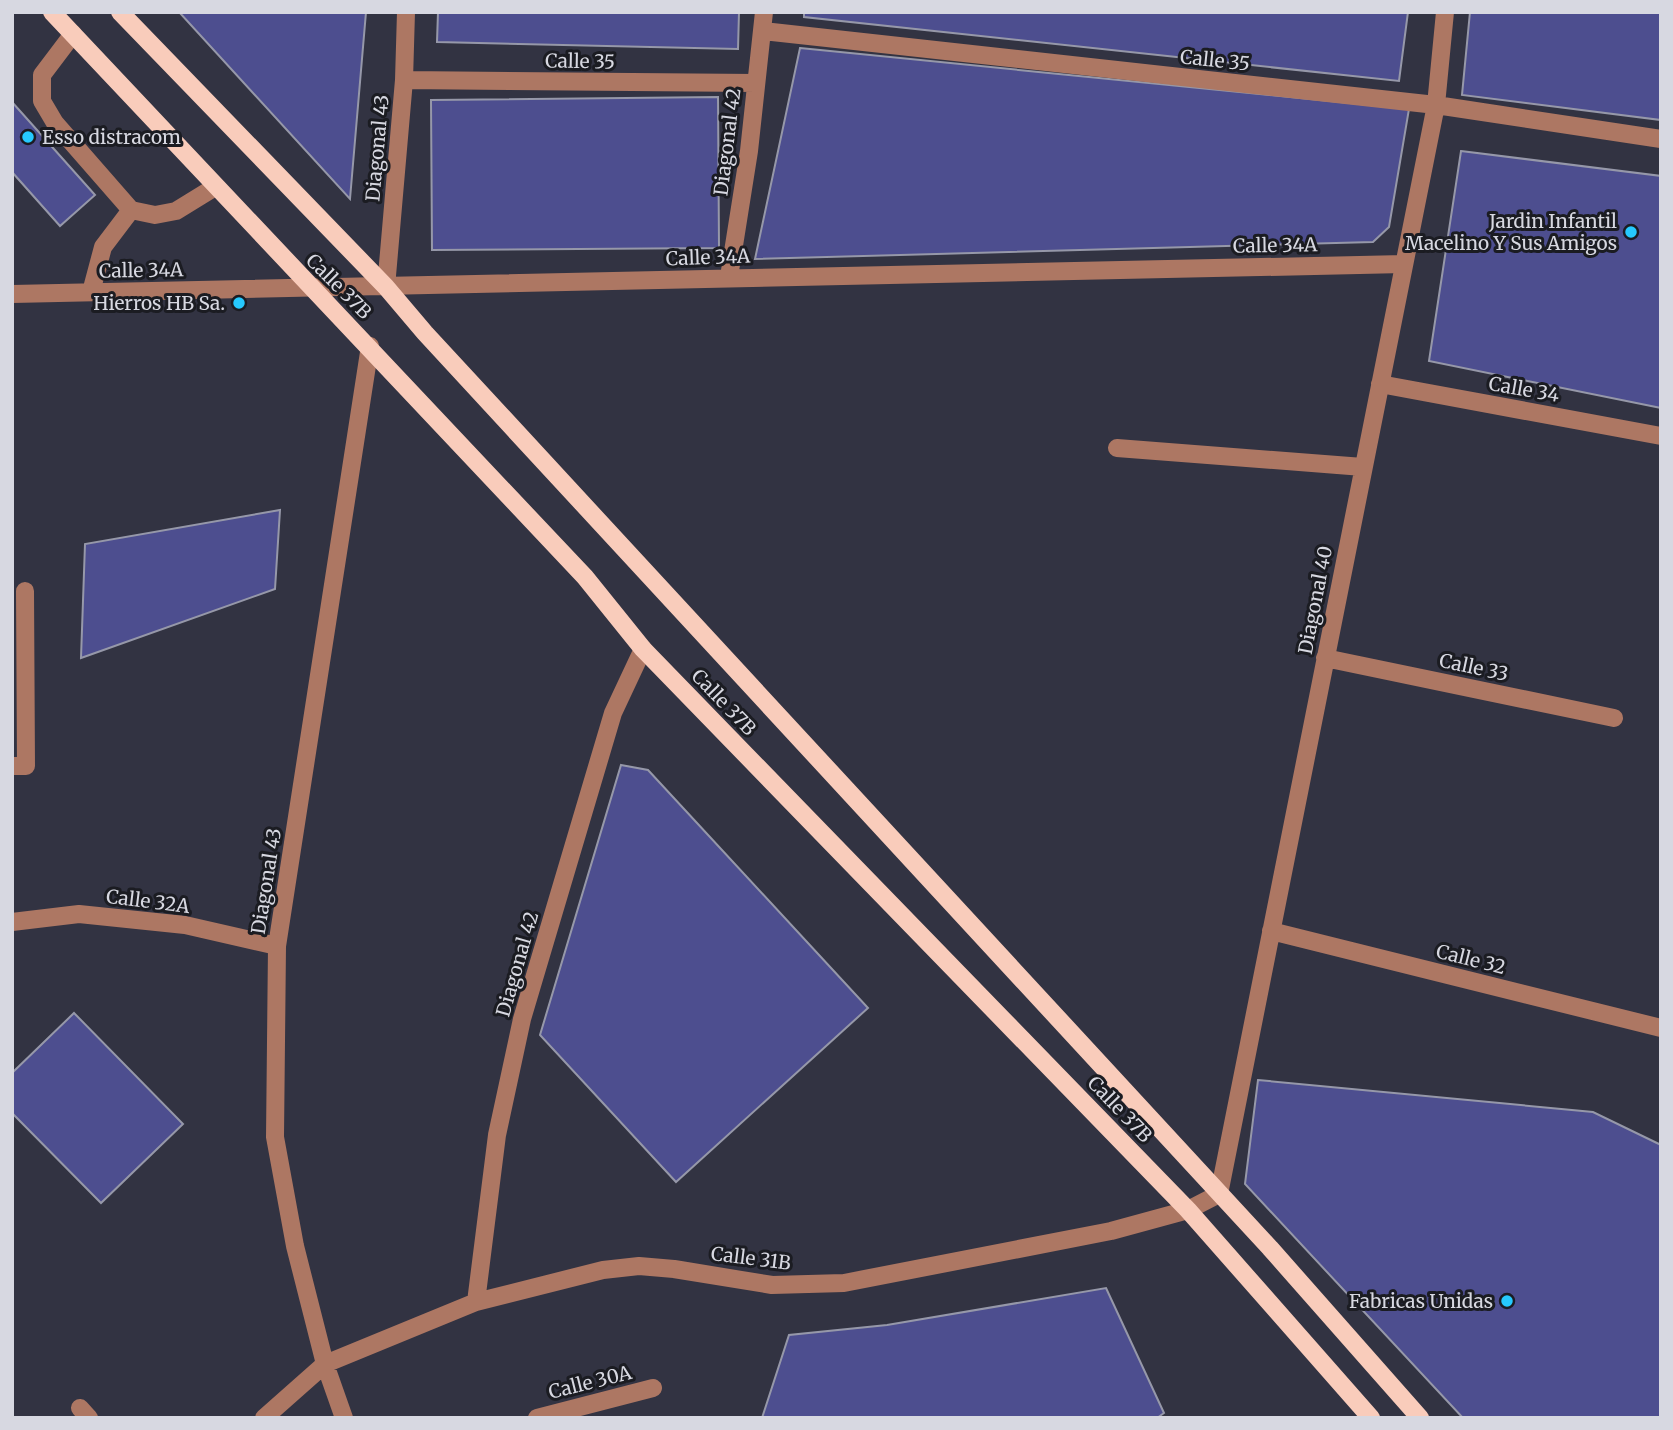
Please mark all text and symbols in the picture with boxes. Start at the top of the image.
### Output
street label: Calle 35 [1179,44,1251,76]
street label: Calle 35 [545,48,615,74]
street label: Diagonal 42 [708,87,746,197]
street label: Diagonal 43 [360,94,394,202]
place label: Esso distracom [42,125,181,149]
marker: Esso distracom [20,129,36,145]
place label: Jardin Infantil Macelino Y Sus Amigos [1405,209,1617,255]
marker: Jardin Infantil Macelino Y Sus Amigos [1623,224,1639,240]
street label: Calle 34A [1233,232,1318,258]
street label: Calle 34A [665,244,751,270]
street label: Calle 37B [301,248,377,324]
street label: Calle 34A [99,257,184,283]
place label: Hierros HB Sa. [93,291,225,315]
marker: Hierros HB Sa. [231,295,247,311]
street label: Calle 34 [1487,371,1562,407]
street label: Diagonal 40 [1293,544,1337,656]
street label: Calle 33 [1437,648,1511,686]
street label: Calle 37B [687,664,762,740]
street label: Diagonal 43 [246,826,286,936]
street label: Calle 32A [105,884,192,918]
street label: Diagonal 42 [491,909,543,1019]
street label: Calle 32 [1434,939,1508,979]
street label: Calle 37B [1083,1071,1158,1147]
street label: Calle 31B [710,1241,793,1275]
place label: Fabricas Unidas [1349,1289,1493,1313]
marker: Fabricas Unidas [1499,1293,1515,1309]
street label: Calle 30A [546,1360,635,1404]

